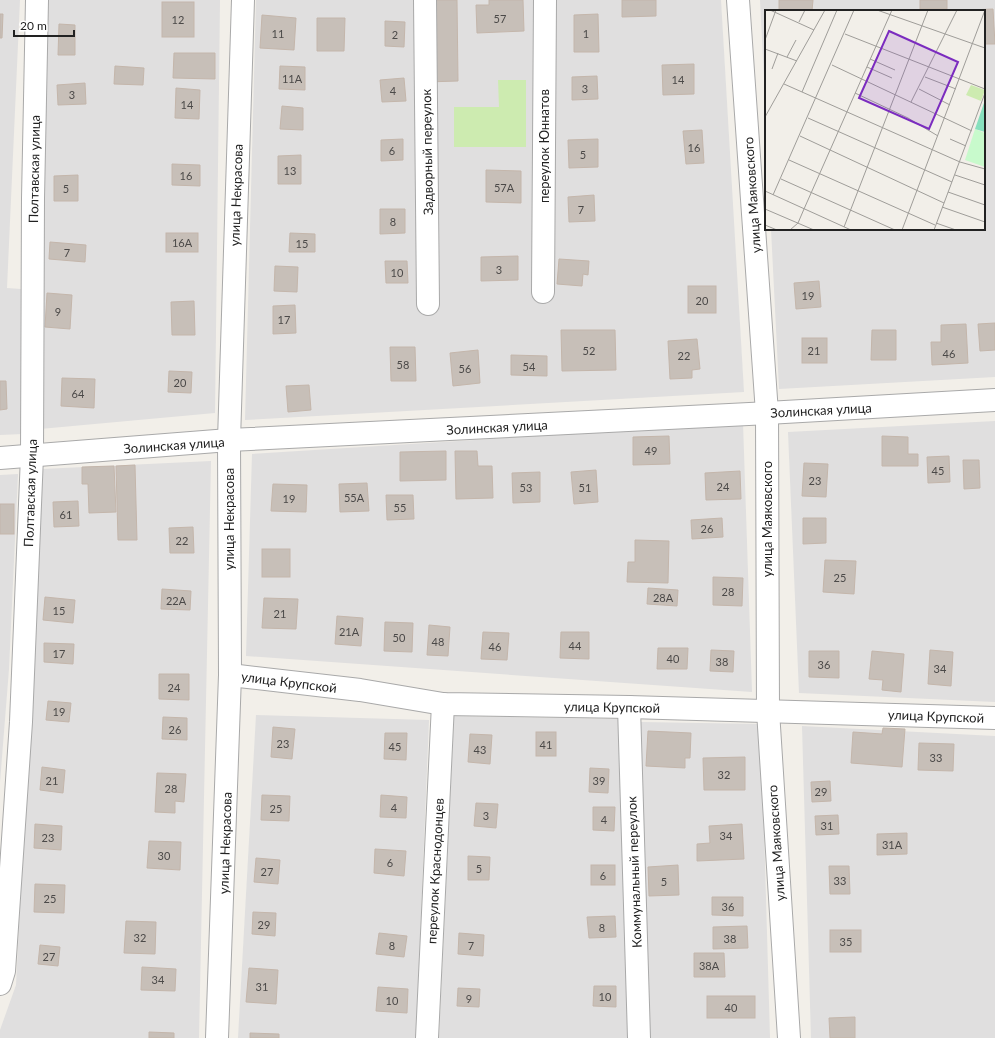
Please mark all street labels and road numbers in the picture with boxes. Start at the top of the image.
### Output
street label: Задворный переулок [418,88,436,215]
street label: переулок Юннатов [536,89,552,203]
street label: Полтавская улица [25,115,43,223]
street label: улица Маяковского [740,136,764,254]
street label: улица Некрасова [226,144,246,246]
street label: Золинская улица [770,399,872,421]
street label: Золинская улица [446,416,548,438]
street label: Золинская улица [123,433,225,457]
street label: Полтавская улица [20,439,40,547]
street label: улица Маяковского [759,461,775,577]
street label: улица Некрасова [221,468,237,570]
street label: улица Крупской [240,668,338,696]
street label: улица Крупской [564,698,660,716]
street label: улица Крупской [888,706,984,726]
street label: улица Маяковского [764,784,788,902]
street label: улица Некрасова [215,792,235,894]
street label: Коммунальный переулок [623,796,645,948]
street label: переулок Краснодонцев [423,798,447,944]

